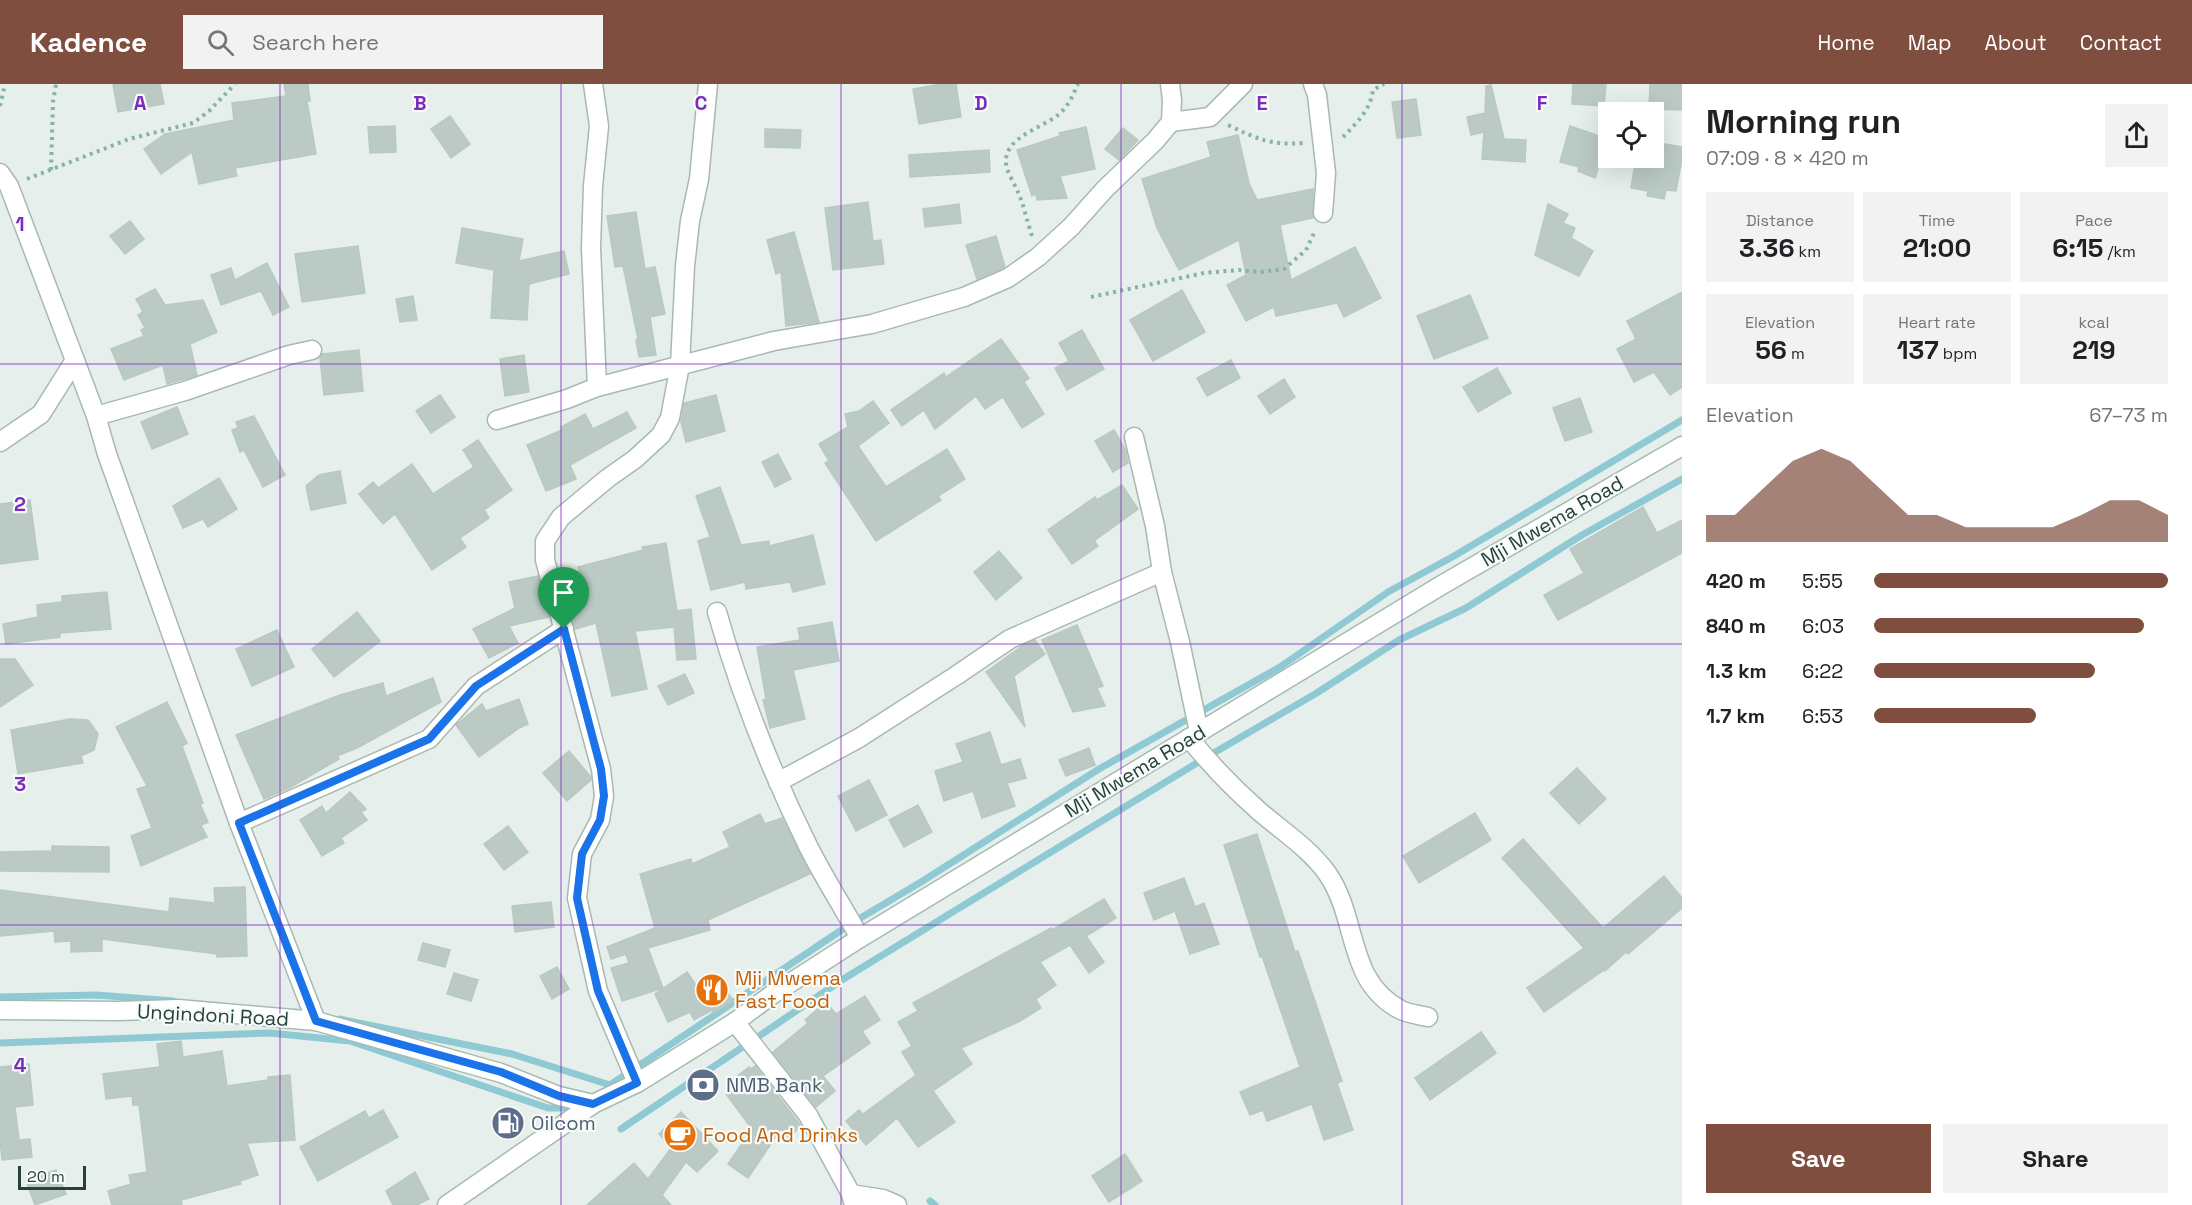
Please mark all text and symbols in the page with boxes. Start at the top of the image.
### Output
search box [183,15,603,69]
text: Kadence [30,24,147,60]
icon: search [204,26,237,59]
text: Search here [252,28,379,56]
text: Home [1817,29,1875,56]
text: Map [1908,29,1952,56]
text: About [1985,29,2047,56]
text: Contact [2080,29,2162,56]
text: A [134,90,147,116]
text: B [413,90,427,116]
text: C [695,90,708,116]
text: D [974,90,988,116]
text: E [1256,90,1268,116]
text: F [1537,90,1548,116]
text: Morning run [1706,101,1901,143]
map controls [1598,102,1664,168]
button: locate [1598,102,1664,168]
button: share [2105,104,2168,167]
text: 07:09 · 8 × 420 m [1706,145,1869,171]
text: Distance [1746,210,1814,231]
text: Time [1919,210,1955,231]
text: Pace [2075,210,2113,231]
text: 1 [15,211,25,237]
text: 3.36 [1739,231,1794,265]
text: 21:00 [1903,231,1971,265]
text: 6:15 [2052,231,2103,265]
text: km [1794,241,1821,262]
text: /km [2103,241,2136,262]
text: Elevation [1745,312,1815,333]
text: Heart rate [1898,312,1976,333]
text: kcal [2079,312,2109,333]
text: 56 [1755,333,1787,367]
text: 137 [1897,333,1939,367]
text: 219 [2072,333,2116,367]
text: m [1787,343,1805,364]
text: bpm [1939,343,1977,364]
text: Elevation [1706,402,1794,428]
text: 67–73 m [2089,402,2168,428]
street label: Mji Mwema Road [1476,470,1628,572]
text: 2 [14,491,26,517]
pin [538,567,589,629]
text: 420 m [1706,568,1766,594]
text: 5:55 [1802,568,1843,594]
icon: arrive [547,576,580,609]
text: 840 m [1706,613,1766,639]
text: 6:03 [1802,613,1844,639]
text: 1.3 km [1706,658,1767,684]
text: 6:22 [1802,658,1843,684]
text: 1.7 km [1706,703,1765,729]
text: 6:53 [1802,703,1843,729]
street label: Mji Mwema Road [1060,719,1210,823]
text: 3 [14,771,26,797]
place label: Mji Mwema Fast Food [735,965,841,1014]
restaurant icon: Mji Mwema Fast Food [694,972,730,1008]
street label: Ungindoni Road [136,998,290,1032]
text: 4 [14,1052,27,1078]
bank icon: NMB Bank [685,1067,721,1103]
place label: NMB Bank [726,1072,823,1098]
fuel station icon: Oilcom [490,1105,526,1141]
place label: Oilcom [531,1110,596,1136]
cafe icon: Food And Drinks [662,1117,698,1153]
place label: Food And Drinks [703,1122,858,1148]
button: Save [1706,1124,1931,1193]
button: Share [1943,1124,2168,1193]
scale bar [18,1163,86,1190]
text: 20 m [27,1166,65,1187]

